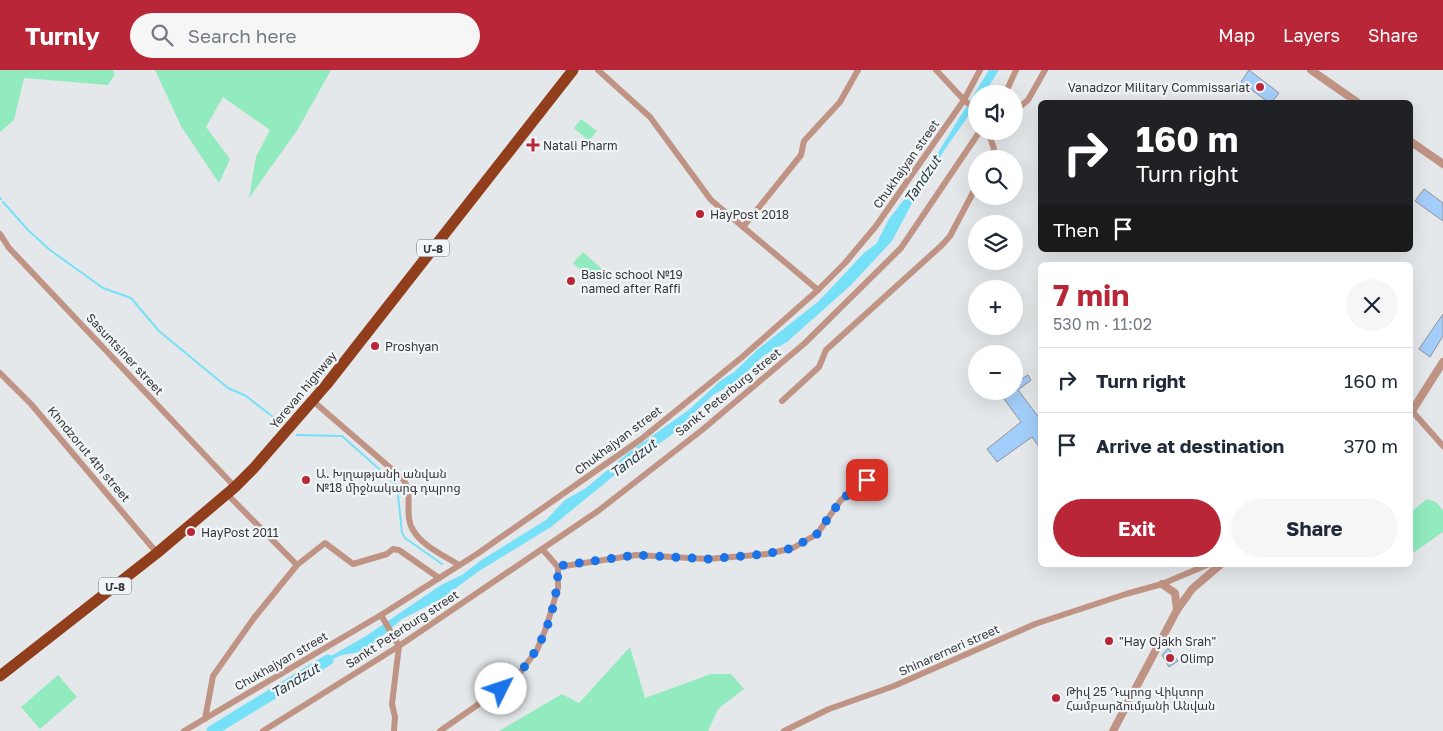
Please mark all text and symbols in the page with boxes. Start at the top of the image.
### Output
search box [130,13,480,58]
text: Turnly [25,21,100,50]
icon: search [148,21,176,49]
text: Search here [188,24,297,47]
text: Map [1218,24,1255,46]
text: Layers [1283,24,1340,46]
text: Share [1368,24,1418,46]
place label: Vanadzor Military Commissariat [1068,80,1250,95]
marker: Vanadzor Military Commissariat [1254,81,1266,93]
map controls [968,85,1023,400]
button: sound [968,85,1023,140]
street label: Chukhajyan street [870,117,942,211]
text: 160 m [1136,118,1238,160]
icon: right [1053,120,1118,185]
place label: Natali Pharm [543,138,618,153]
marker: Natali Pharm [527,139,539,151]
button: search [968,150,1023,205]
water label: Tandzut [900,151,945,206]
text: Turn right [1136,160,1239,187]
place label: HayPost 2018 [710,207,789,222]
marker: HayPost 2018 [694,208,706,220]
button: layers [968,215,1023,270]
icon: arrive [1109,215,1137,243]
text: Then [1053,218,1099,241]
road number: Մ-8 [417,240,449,257]
place label: Basic school №19 named after Raffi [581,267,683,296]
marker: Basic school №19 named after Raffi [565,275,577,287]
text: 7 min [1053,277,1129,313]
button: close [1346,279,1398,331]
button: + [968,280,1023,335]
street label: Sasuntsiner street [83,310,167,398]
text: 530 m · 11:02 [1053,314,1152,334]
place label: Proshyan [385,339,439,354]
marker: Proshyan [369,340,381,352]
street label: Sankt Peterburg street [672,345,784,439]
button: − [968,345,1023,400]
street label: Yerevan highway [266,348,340,432]
icon: right [1053,366,1081,394]
text: Turn right [1096,369,1186,392]
text: 160 m [1344,369,1398,392]
street label: Chukhajyan street [572,402,665,478]
street label: Khndzorut 4th street [45,403,134,505]
icon: arrive [1053,431,1081,459]
water label: Tandzut [606,434,661,481]
text: Arrive at destination [1096,434,1284,457]
text: 370 m [1343,434,1398,457]
pin [846,459,888,501]
place label: Ա. Խլղաթյանի անվան №18 միջնակարգ դպրոց [316,466,461,495]
icon: arrive [853,466,881,494]
marker: Ա. Խլղաթյանի անվան №18 միջնակարգ դպրոց [300,474,312,486]
button: Exit [1053,499,1221,557]
button: Share [1231,499,1398,557]
place label: HayPost 2011 [201,525,279,540]
marker: HayPost 2011 [185,526,197,538]
road number: Մ-8 [99,578,131,594]
street label: Sankt Peterburg street [343,587,462,671]
street label: Shinarerneri street [896,621,1002,679]
street label: Chukhajyan street [232,628,330,694]
place label: "Hay Ojakh Srah" [1119,634,1216,649]
marker: "Hay Ojakh Srah" [1103,635,1115,647]
place label: Olimp [1180,651,1214,666]
marker: Olimp [1164,652,1176,664]
water label: Tandzut [268,658,324,701]
position arrow [474,662,526,714]
place label: Թիվ 25 Դպրոց Վիկտոր Համբարձումյանի Անվան [1066,684,1215,713]
marker: Թիվ 25 Դպրոց Վիկտոր Համբարձումյանի Անվան [1050,692,1062,704]

